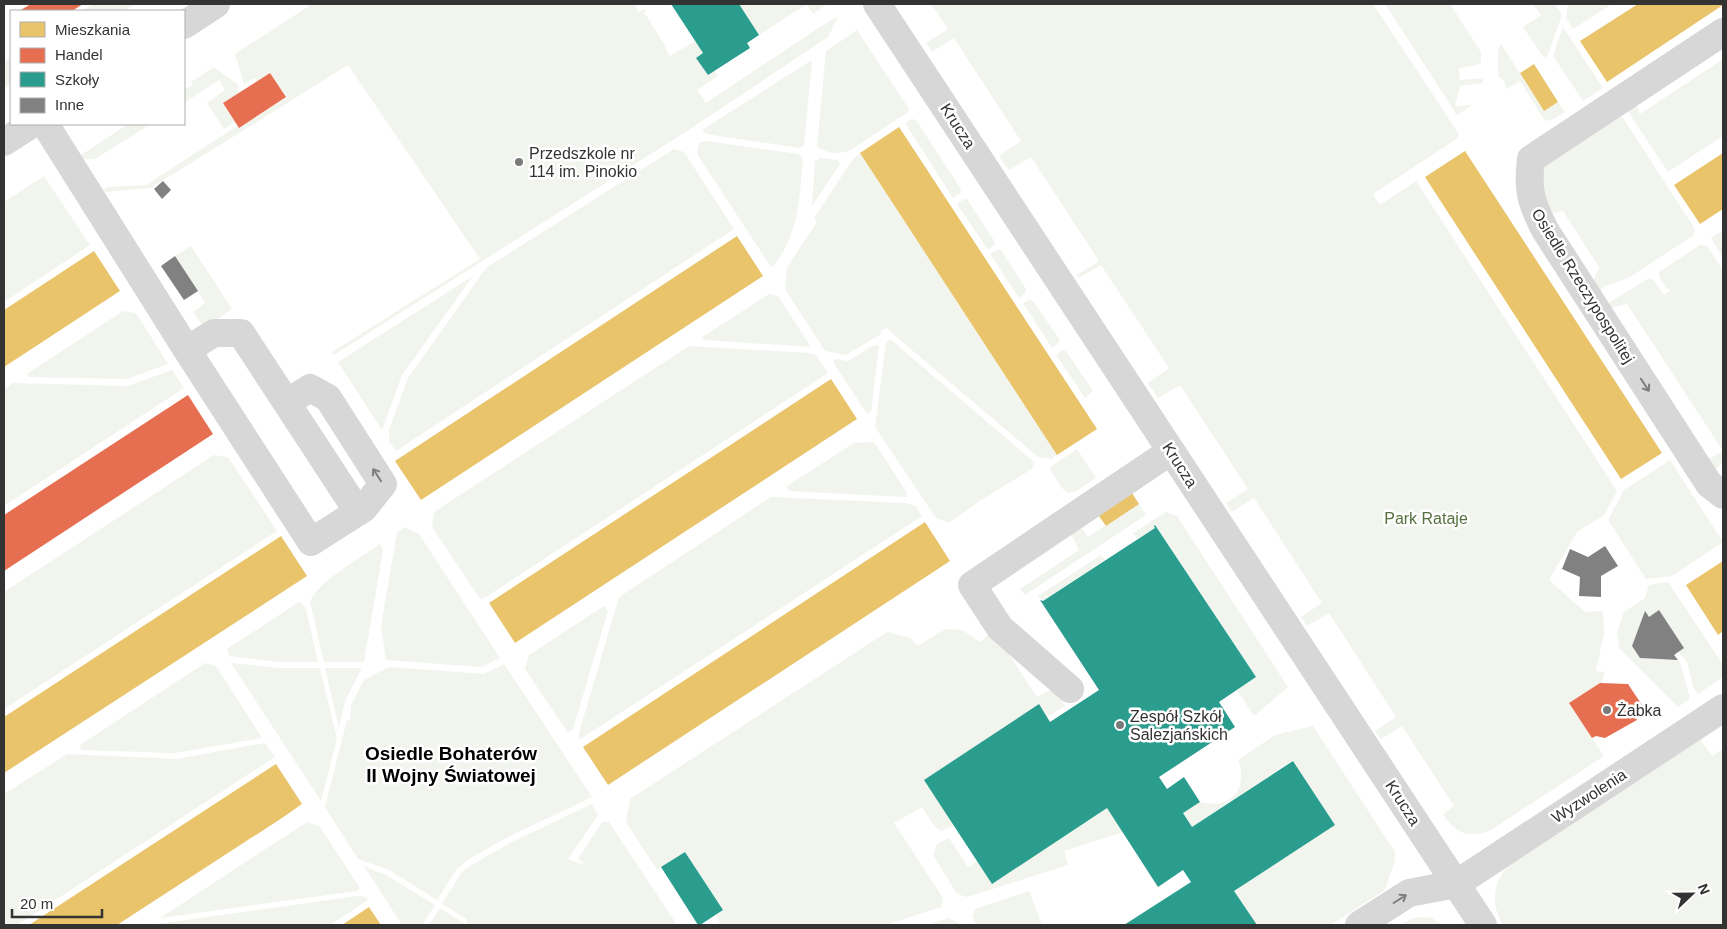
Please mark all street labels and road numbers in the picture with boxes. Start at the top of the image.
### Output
street label: Krucza [937,100,979,152]
street label: Osiedle Rzeczypospolitej [1528,206,1638,366]
street label: Krucza [1159,439,1201,491]
street label: Wyzwolenia [1549,766,1629,826]
street label: Krucza [1382,777,1424,829]

